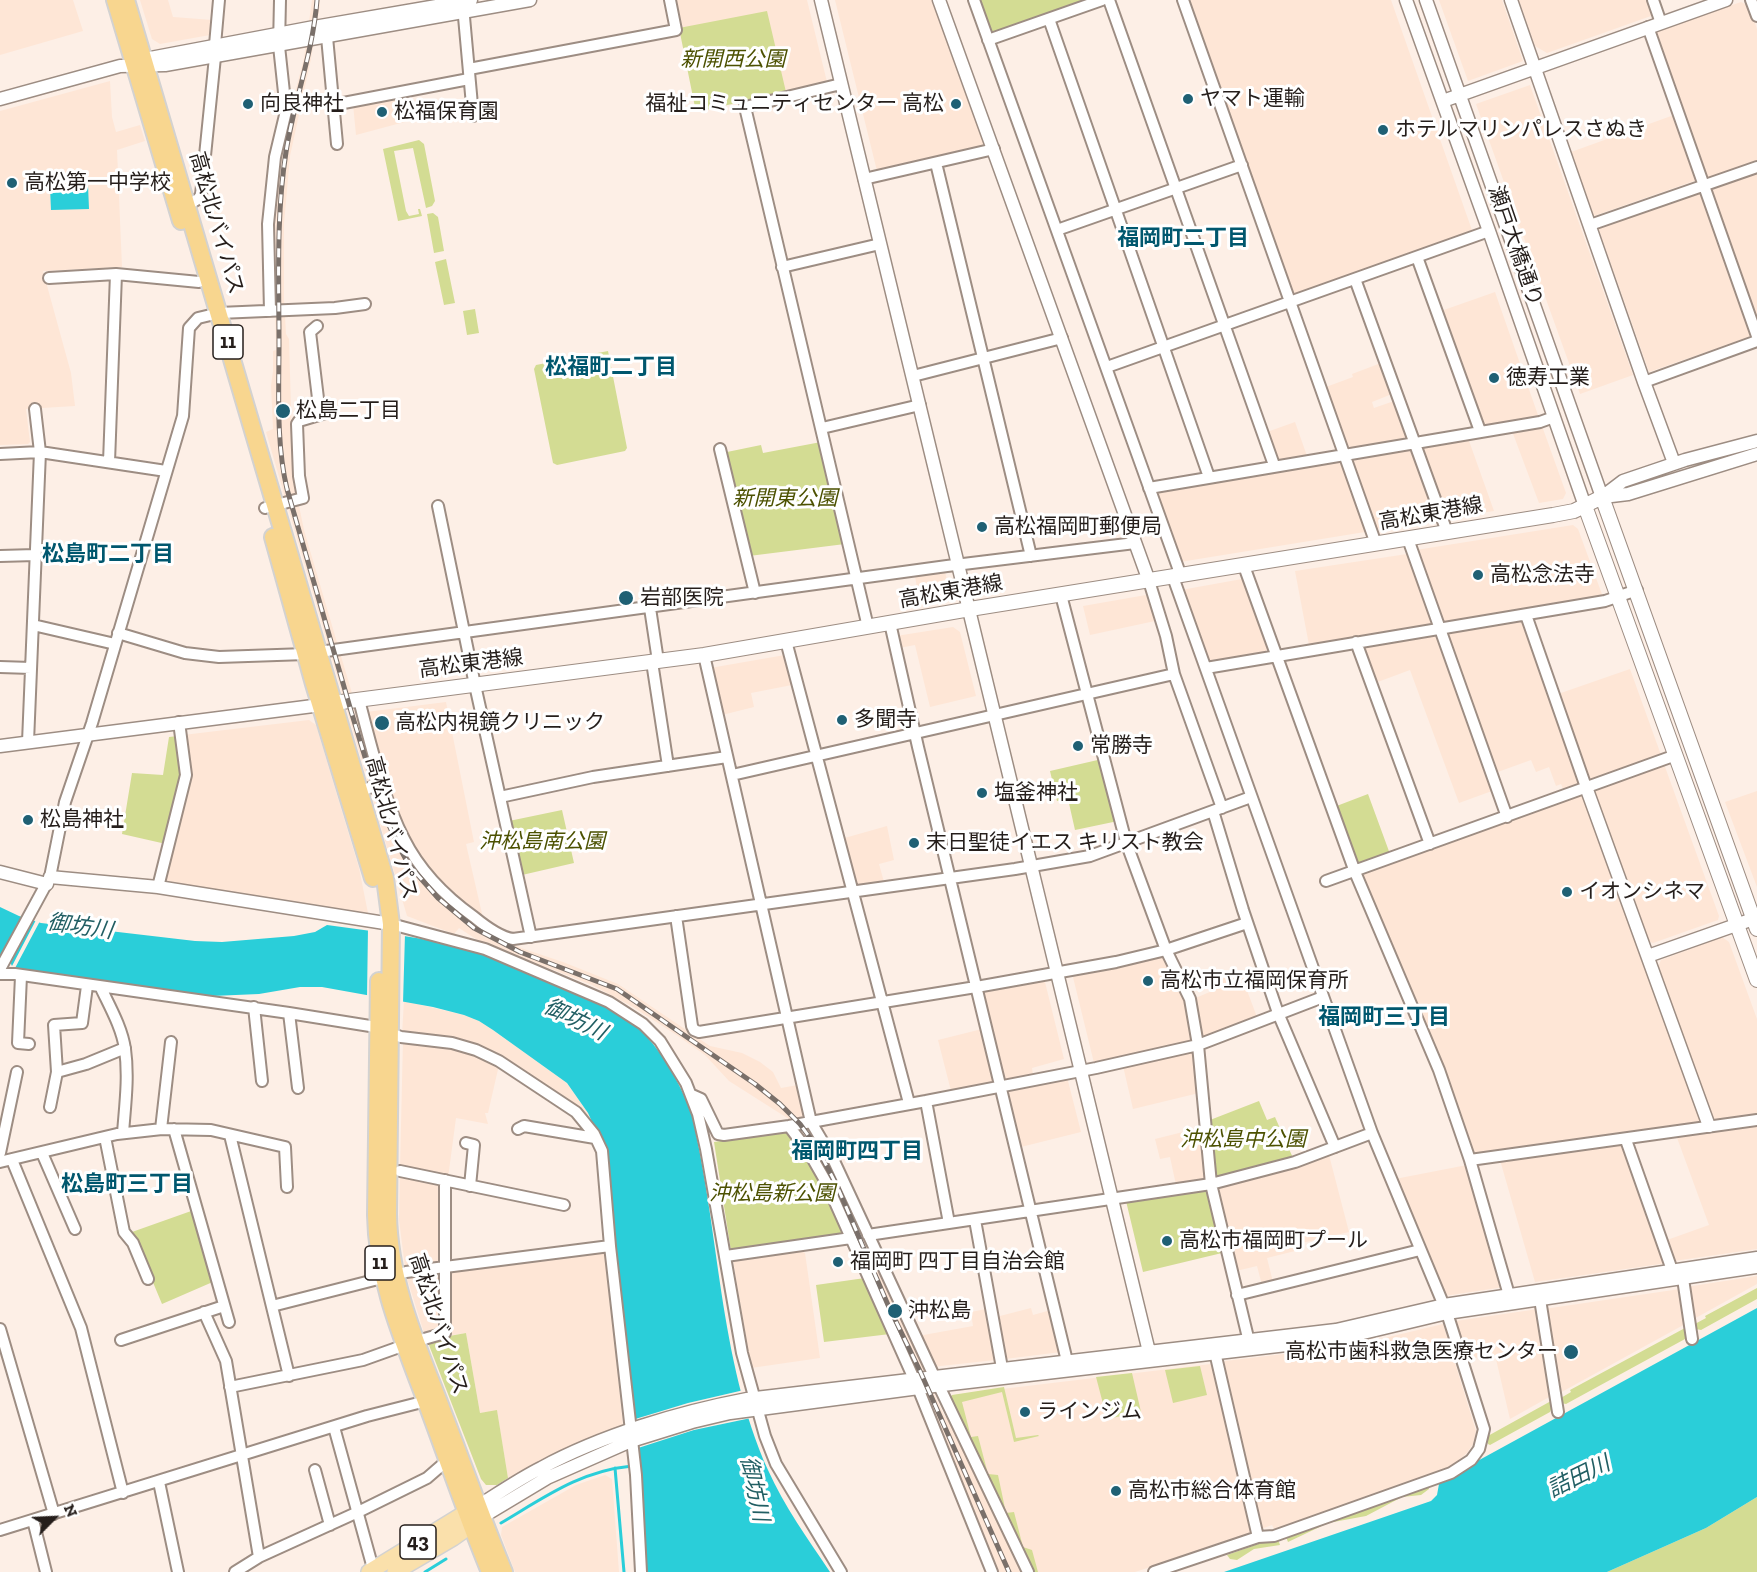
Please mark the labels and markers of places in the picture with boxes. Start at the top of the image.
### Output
place label: ヤマト運輸 [1200,86,1305,112]
place label: 向良神社 [260,91,344,117]
place label: 福祉コミュニティセンター 高松 [645,91,944,117]
marker: ヤマト運輸 [1181,92,1195,106]
marker: 向良神社 [241,97,255,111]
marker: 福祉コミュニティセンター 高松 [949,97,963,111]
place label: 松福保育園 [394,99,499,125]
marker: 松福保育園 [375,105,389,119]
place label: ホテルマリンパレスさぬき [1395,117,1647,143]
marker: ホテルマリンパレスさぬき [1376,123,1390,137]
place label: 高松第一中学校 [24,170,171,196]
marker: 高松第一中学校 [5,176,19,190]
place label: 徳寿工業 [1506,365,1590,391]
marker: 徳寿工業 [1487,371,1501,385]
place label: 松島二丁目 [296,398,401,424]
marker: 松島二丁目 [274,402,292,420]
place label: 高松福岡町郵便局 [994,514,1162,540]
marker: 高松福岡町郵便局 [975,520,989,534]
place label: 高松念法寺 [1490,562,1595,588]
marker: 高松念法寺 [1471,568,1485,582]
place label: 岩部医院 [640,585,724,611]
marker: 岩部医院 [617,589,635,607]
place label: 多聞寺 [854,707,917,733]
place label: 高松内視鏡クリニック [395,710,605,736]
marker: 多聞寺 [835,713,849,727]
marker: 高松内視鏡クリニック [373,714,391,732]
place label: 常勝寺 [1090,733,1153,759]
marker: 常勝寺 [1071,739,1085,753]
place label: 塩釜神社 [994,780,1078,806]
marker: 塩釜神社 [975,786,989,800]
place label: 松島神社 [40,807,124,833]
marker: 松島神社 [21,813,35,827]
place label: 末日聖徒イエス キリスト教会 [926,830,1204,856]
marker: 末日聖徒イエス キリスト教会 [907,836,921,850]
place label: イオンシネマ [1579,879,1705,905]
marker: イオンシネマ [1560,885,1574,899]
place label: 高松市立福岡保育所 [1160,968,1349,994]
marker: 高松市立福岡保育所 [1141,974,1155,988]
place label: 高松市福岡町プール [1179,1228,1368,1254]
marker: 高松市福岡町プール [1160,1234,1174,1248]
place label: 福岡町 四丁目自治会館 [850,1249,1065,1275]
marker: 福岡町 四丁目自治会館 [831,1255,845,1269]
place label: 沖松島 [908,1298,971,1324]
marker: 沖松島 [886,1302,904,1320]
place label: 高松市歯科救急医療センター [1285,1339,1558,1365]
marker: 高松市歯科救急医療センター [1562,1343,1580,1361]
place label: ラインジム [1037,1399,1142,1425]
marker: ラインジム [1018,1405,1032,1419]
place label: 高松市総合体育館 [1128,1478,1296,1504]
marker: 高松市総合体育館 [1109,1484,1123,1498]

